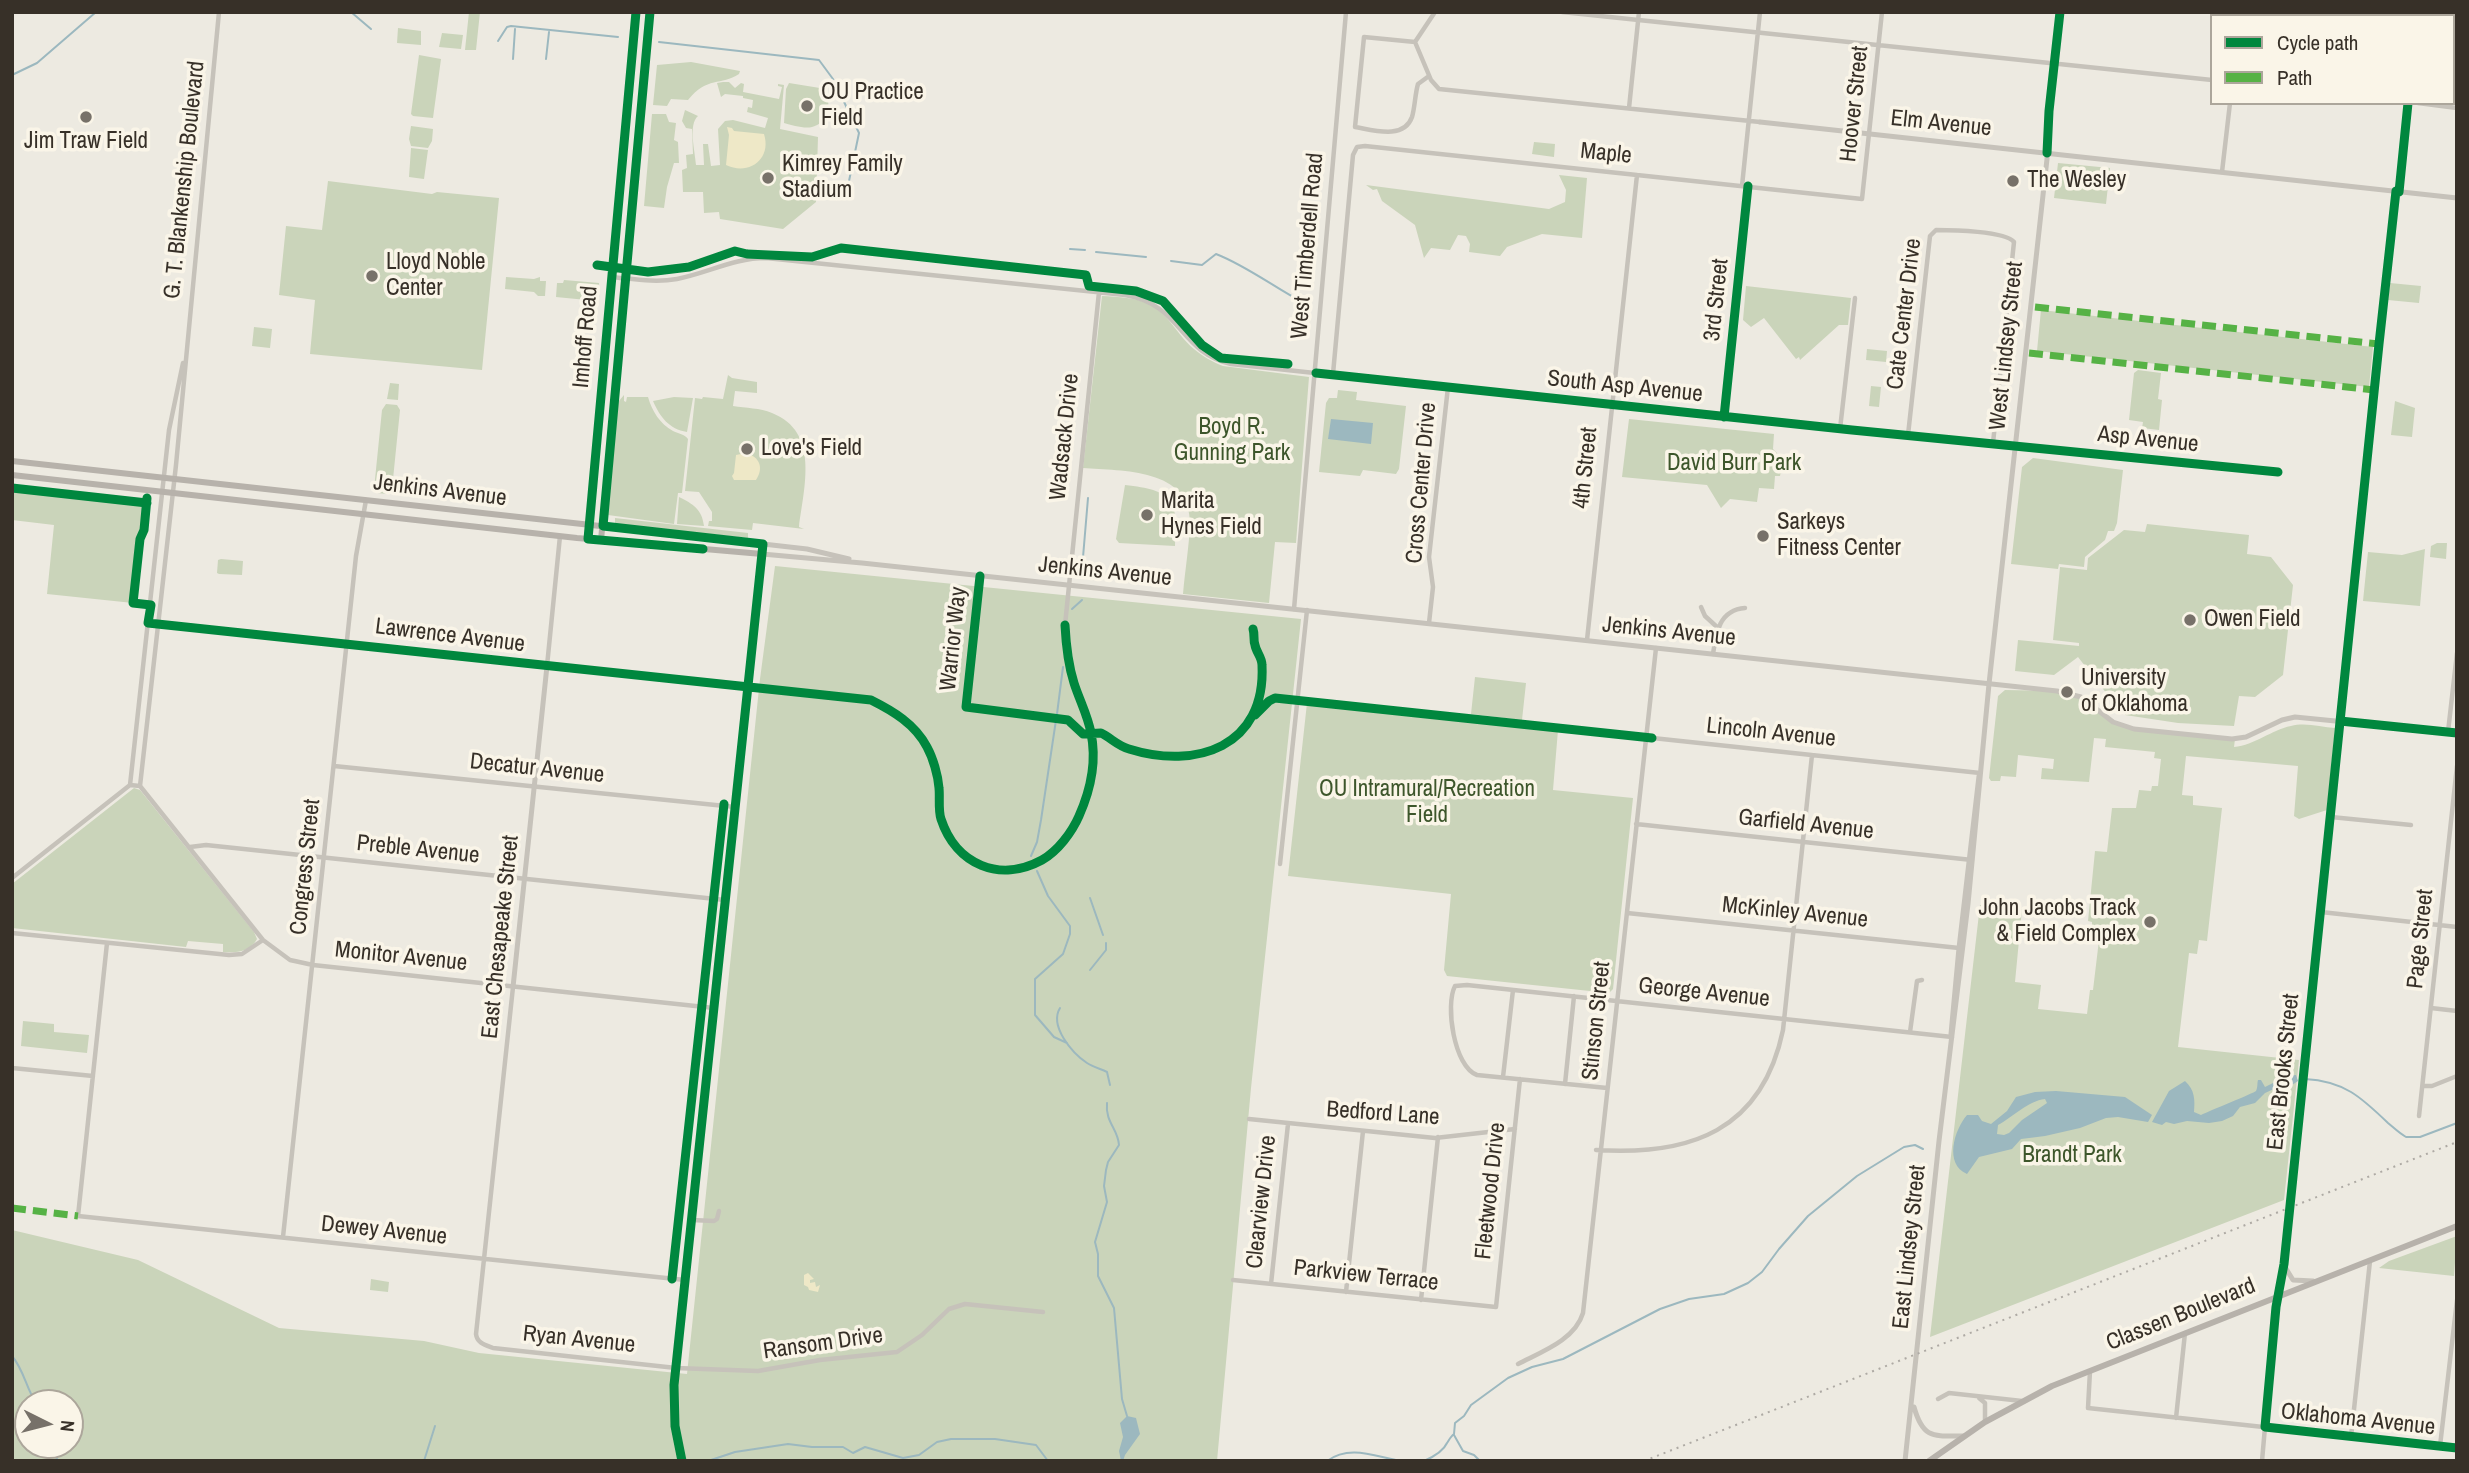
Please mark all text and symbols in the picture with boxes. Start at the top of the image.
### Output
legend [2210,14,2455,105]
text: Cycle path [2277,28,2358,57]
street label: Hoover Street [1835,45,1875,163]
street label: G. T. Blankenship Boulevard [159,60,211,300]
text: Path [2277,63,2312,92]
place label: OU Practice Field [821,79,924,133]
marker: OU Practice Field [799,98,815,114]
street label: Elm Avenue [1889,105,1993,143]
marker: Jim Traw Field [78,109,94,125]
place label: Jim Traw Field [24,128,148,156]
street label: Maple [1579,138,1633,170]
place label: Kimrey Family Stadium [782,151,903,205]
street label: West Timberdell Road [1286,152,1330,340]
place label: The Wesley [2027,167,2126,195]
marker: Kimrey Family Stadium [760,170,776,186]
marker: The Wesley [2005,173,2021,189]
street label: Cate Center Drive [1882,237,1928,391]
place label: Lloyd Noble Center [386,249,486,303]
street label: 3rd Street [1699,257,1735,343]
street label: West Lindsey Street [1984,260,2030,432]
marker: Lloyd Noble Center [364,268,380,284]
street label: Imhoff Road [568,285,604,389]
street label: South Asp Avenue [1546,365,1704,409]
street label: Wadsack Drive [1045,372,1085,502]
street label: Cross Center Drive [1401,401,1443,565]
park label: Boyd R. Gunning Park [1174,414,1290,468]
street label: Asp Avenue [2096,421,2200,459]
street label: 4th Street [1568,426,1604,510]
place label: Love's Field [761,435,862,463]
marker: Love's Field [739,441,755,457]
park label: David Burr Park [1667,450,1801,478]
street label: Jenkins Avenue [372,469,508,513]
place label: Marita Hynes Field [1161,488,1262,542]
marker: Marita Hynes Field [1139,507,1155,523]
place label: Sarkeys Fitness Center [1777,509,1901,563]
marker: Sarkeys Fitness Center [1755,528,1771,544]
street label: Jenkins Avenue [1037,551,1173,593]
street label: Warrior Way [935,586,973,692]
place label: Owen Field [2204,606,2300,634]
street label: Jenkins Avenue [1601,611,1737,653]
marker: Owen Field [2182,612,2198,628]
street label: Lawrence Avenue [374,613,526,659]
place label: University of Oklahoma [2081,665,2188,719]
marker: University of Oklahoma [2059,684,2075,700]
street label: Lincoln Avenue [1705,712,1837,754]
street label: Decatur Avenue [468,748,606,790]
park label: OU Intramural/Recreation Field [1319,776,1535,830]
street label: Congress Street [285,798,327,936]
street label: Garfield Avenue [1737,804,1875,846]
street label: Preble Avenue [355,830,481,870]
street label: East Chesapeake Street [477,834,525,1040]
street label: Page Street [2402,888,2440,990]
street label: McKinley Avenue [1721,892,1869,934]
place label: John Jacobs Track & Field Complex [1978,895,2136,949]
marker: John Jacobs Track & Field Complex [2142,914,2158,930]
street label: Monitor Avenue [334,936,468,978]
street label: Stinson Street [1577,960,1617,1082]
street label: George Avenue [1637,972,1771,1014]
street label: East Brooks Street [2262,992,2306,1152]
street label: Bedford Lane [1326,1096,1440,1132]
street label: Fleetwood Drive [1470,1121,1512,1261]
street label: Clearview Drive [1241,1134,1283,1270]
park label: Brandt Park [2022,1142,2122,1170]
street label: East Lindsey Street [1888,1164,1932,1330]
street label: Dewey Avenue [320,1211,448,1251]
street label: Parkview Terrace [1292,1255,1440,1297]
street label: Classen Boulevard [2102,1273,2260,1357]
street label: Ryan Avenue [521,1320,637,1360]
street label: Ransom Drive [761,1322,885,1366]
north arrow [14,1389,84,1459]
street label: Oklahoma Avenue [2280,1398,2436,1442]
text: N [54,1419,81,1433]

